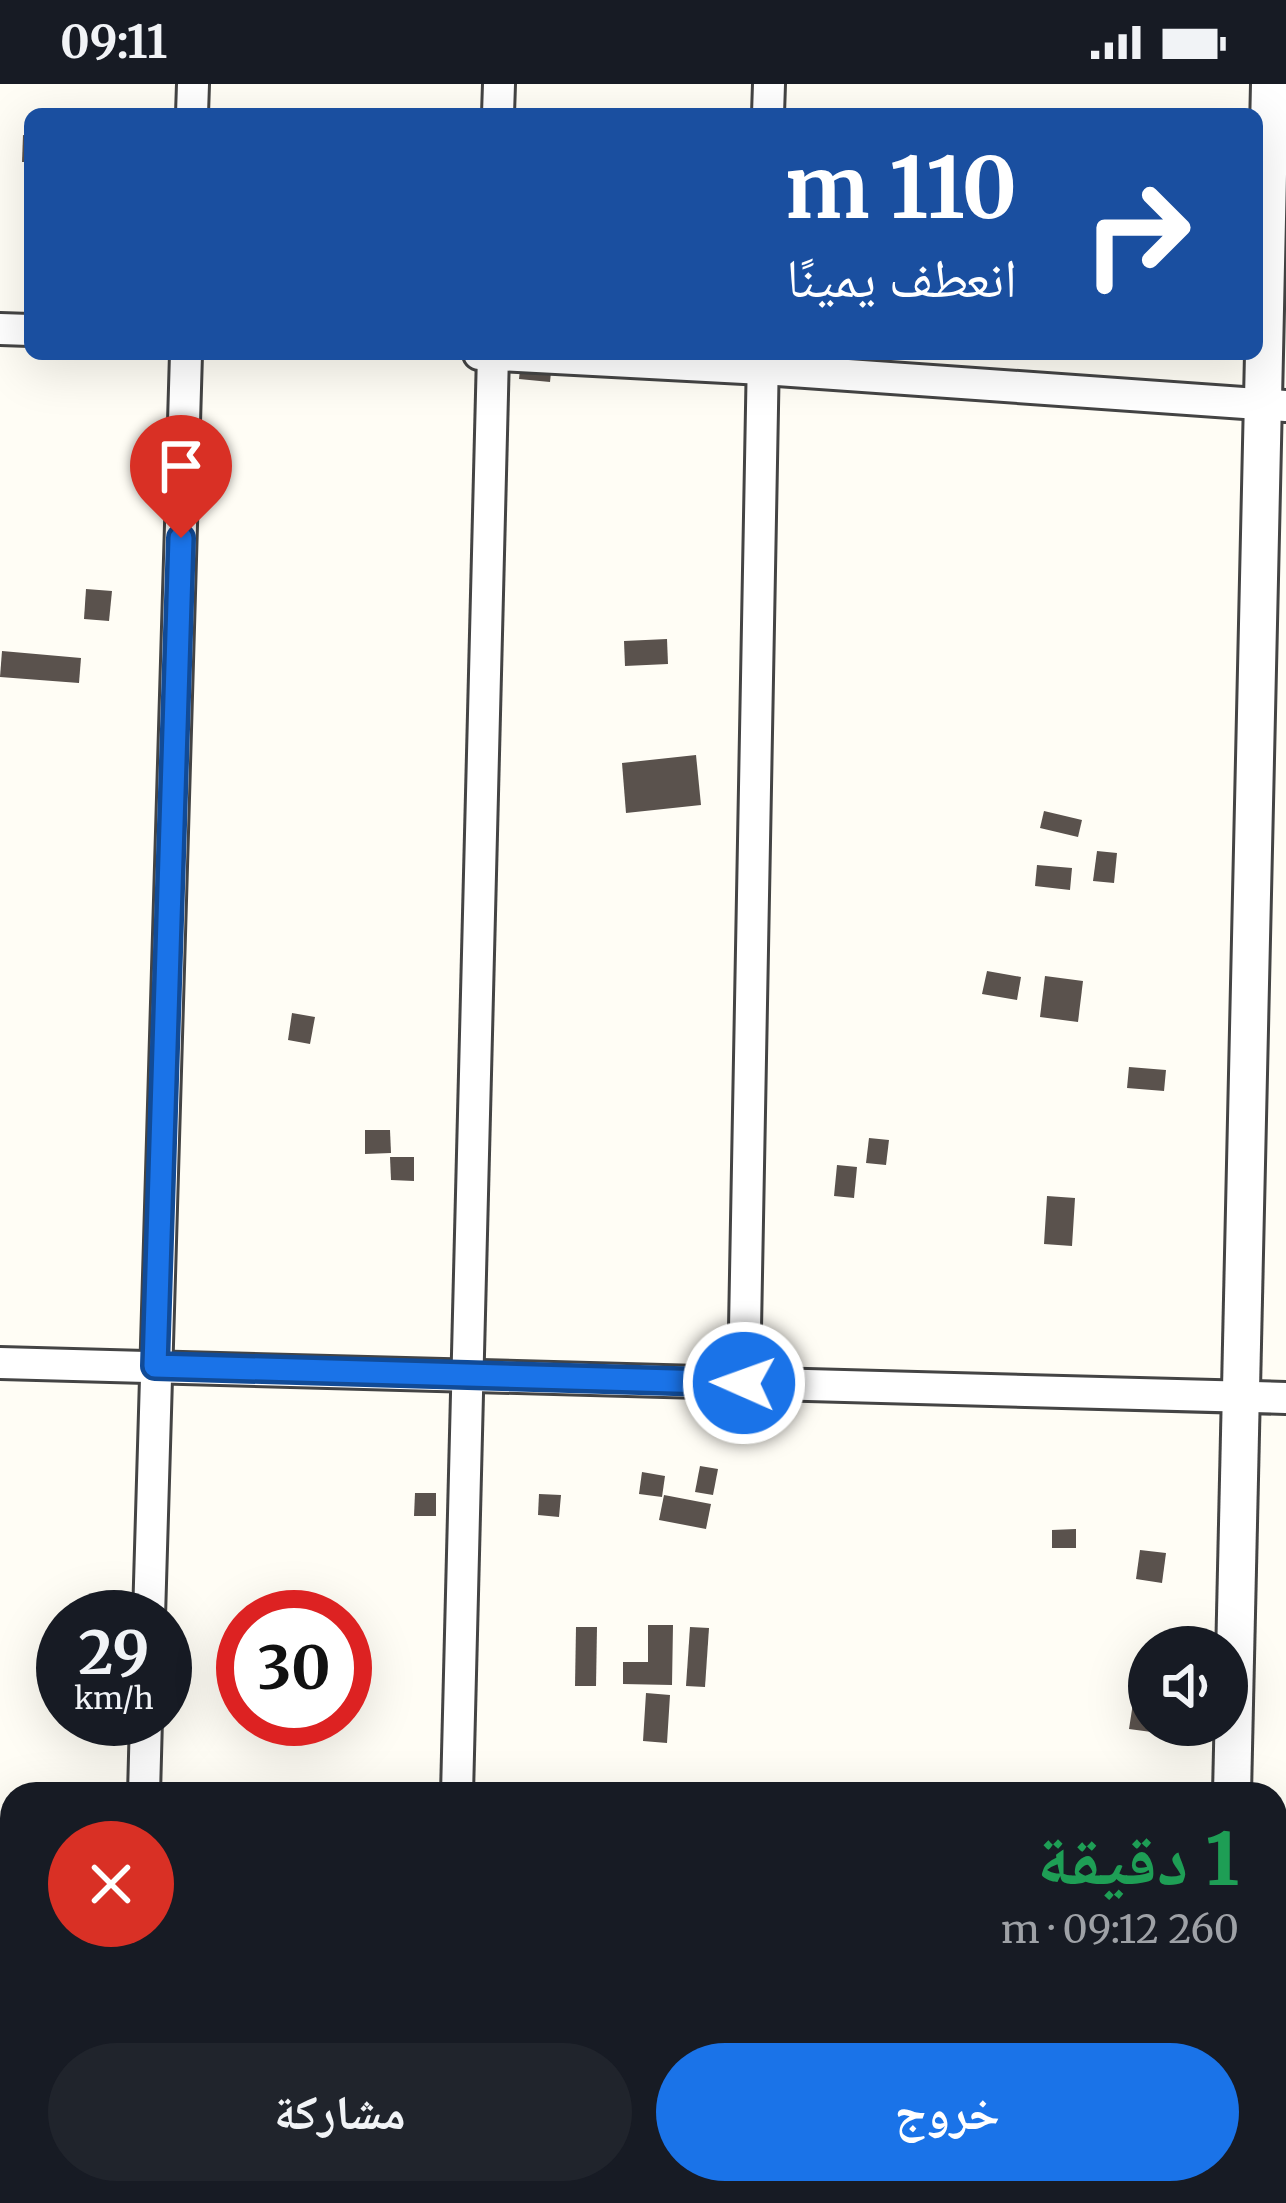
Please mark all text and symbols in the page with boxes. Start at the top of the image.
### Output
text: 09:11 [60,14,167,70]
text: 110 m [785,135,1017,241]
icon: right [1059,156,1215,312]
text: انعطف يمينًا [786,244,1017,312]
pin [130,415,232,538]
icon: arrive [148,433,214,499]
position arrow [681,1320,807,1446]
speed limit sign: 30 [216,1590,372,1746]
text: 29 [78,1615,150,1690]
map controls [1128,1626,1248,1746]
button: sound [1128,1626,1248,1746]
text: km/h [74,1679,154,1717]
text: 1 دقيقة [1037,1814,1239,1905]
button: close [48,1821,174,1947]
text: 260 m · 09:12 [1001,1905,1239,1954]
button: مشاركة [48,2043,632,2181]
button: خروج [656,2043,1239,2181]

